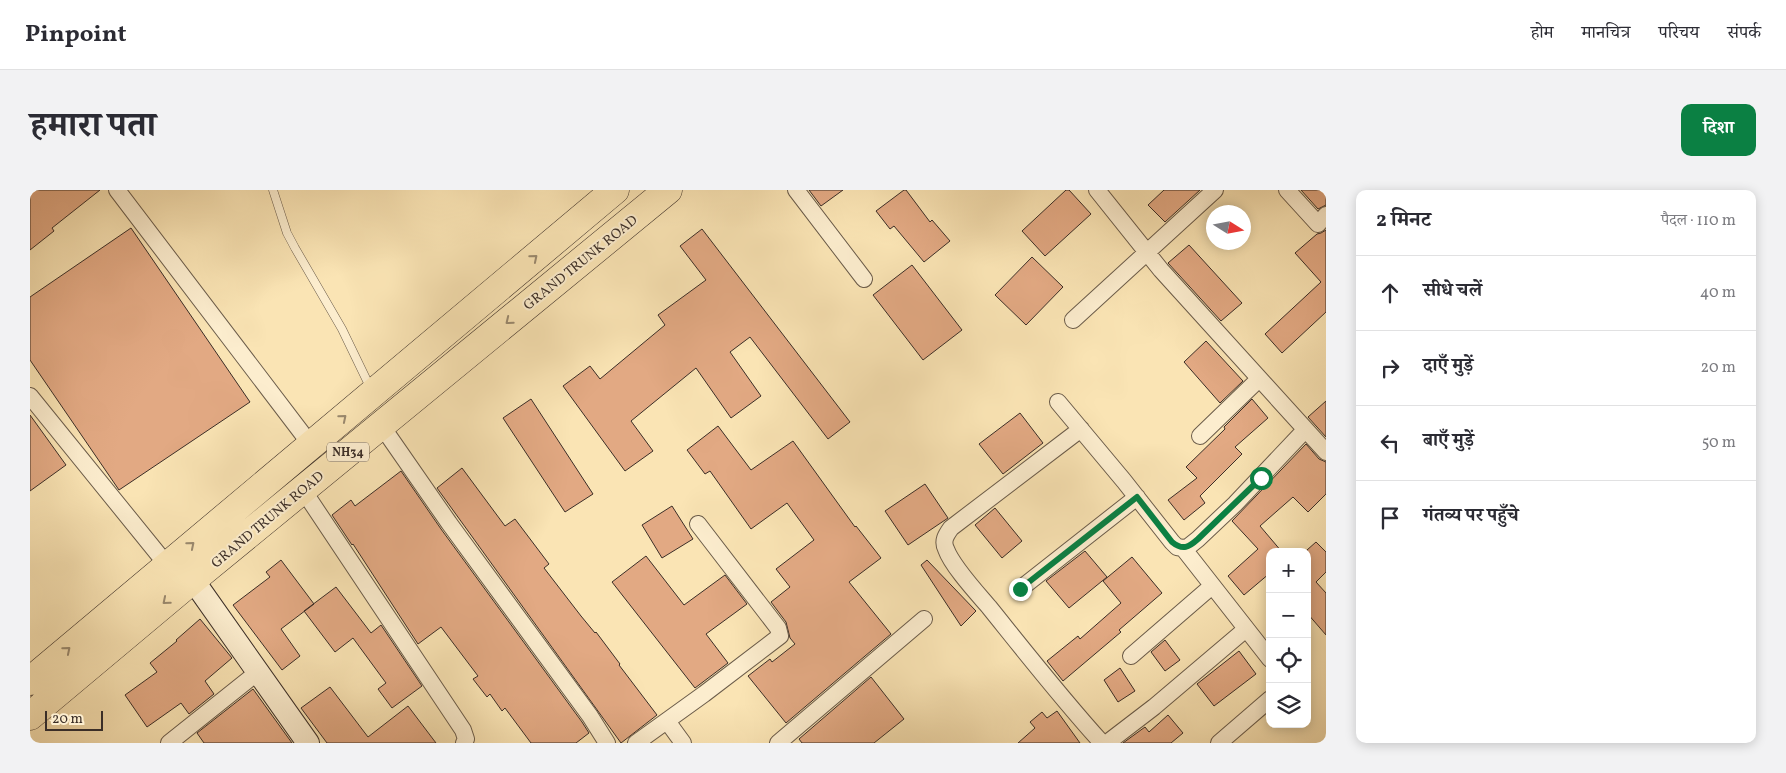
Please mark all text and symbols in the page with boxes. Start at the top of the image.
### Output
text: Pinpoint [25,18,127,52]
text: होम [1531,21,1554,46]
text: मानचित्र [1582,21,1630,46]
text: परिचय [1658,21,1699,46]
text: संपर्क [1727,21,1761,46]
text: हमारा पता [30,103,156,151]
button: दिशा [1681,104,1756,156]
north arrow [1206,205,1251,250]
text: 2 मिनट [1376,206,1431,235]
text: पैदल · 110 m [1661,210,1736,232]
street label: GRAND TRUNK ROAD [520,211,642,315]
one-way arrow [529,254,538,263]
text: सीधे चलें [1423,278,1482,304]
icon: ahead [1376,279,1404,307]
text: 40 m [1700,282,1736,304]
one-way arrow [505,315,514,324]
text: दाएँ मुड़ें [1423,353,1473,379]
icon: right [1376,354,1404,382]
text: 20 m [1701,357,1736,379]
one-way arrow [337,415,346,424]
text: बाएँ मुड़ें [1423,428,1474,454]
icon: left [1376,429,1404,457]
text: 50 m [1702,432,1736,454]
road number: NH34 [327,442,369,462]
street label: GRAND TRUNK ROAD [208,467,328,573]
route start [1250,467,1273,490]
text: गंतव्य पर पहुँचे [1423,503,1518,529]
icon: arrive [1376,504,1404,532]
one-way arrow [186,542,195,551]
map controls [1266,548,1311,728]
button: + [1266,548,1311,593]
route end [1009,578,1032,601]
button: − [1266,593,1311,638]
one-way arrow [163,596,172,605]
button: locate [1266,638,1311,683]
one-way arrow [62,647,71,656]
button: layers [1266,683,1311,728]
scale bar [45,708,102,731]
text: 20 m [52,710,83,729]

